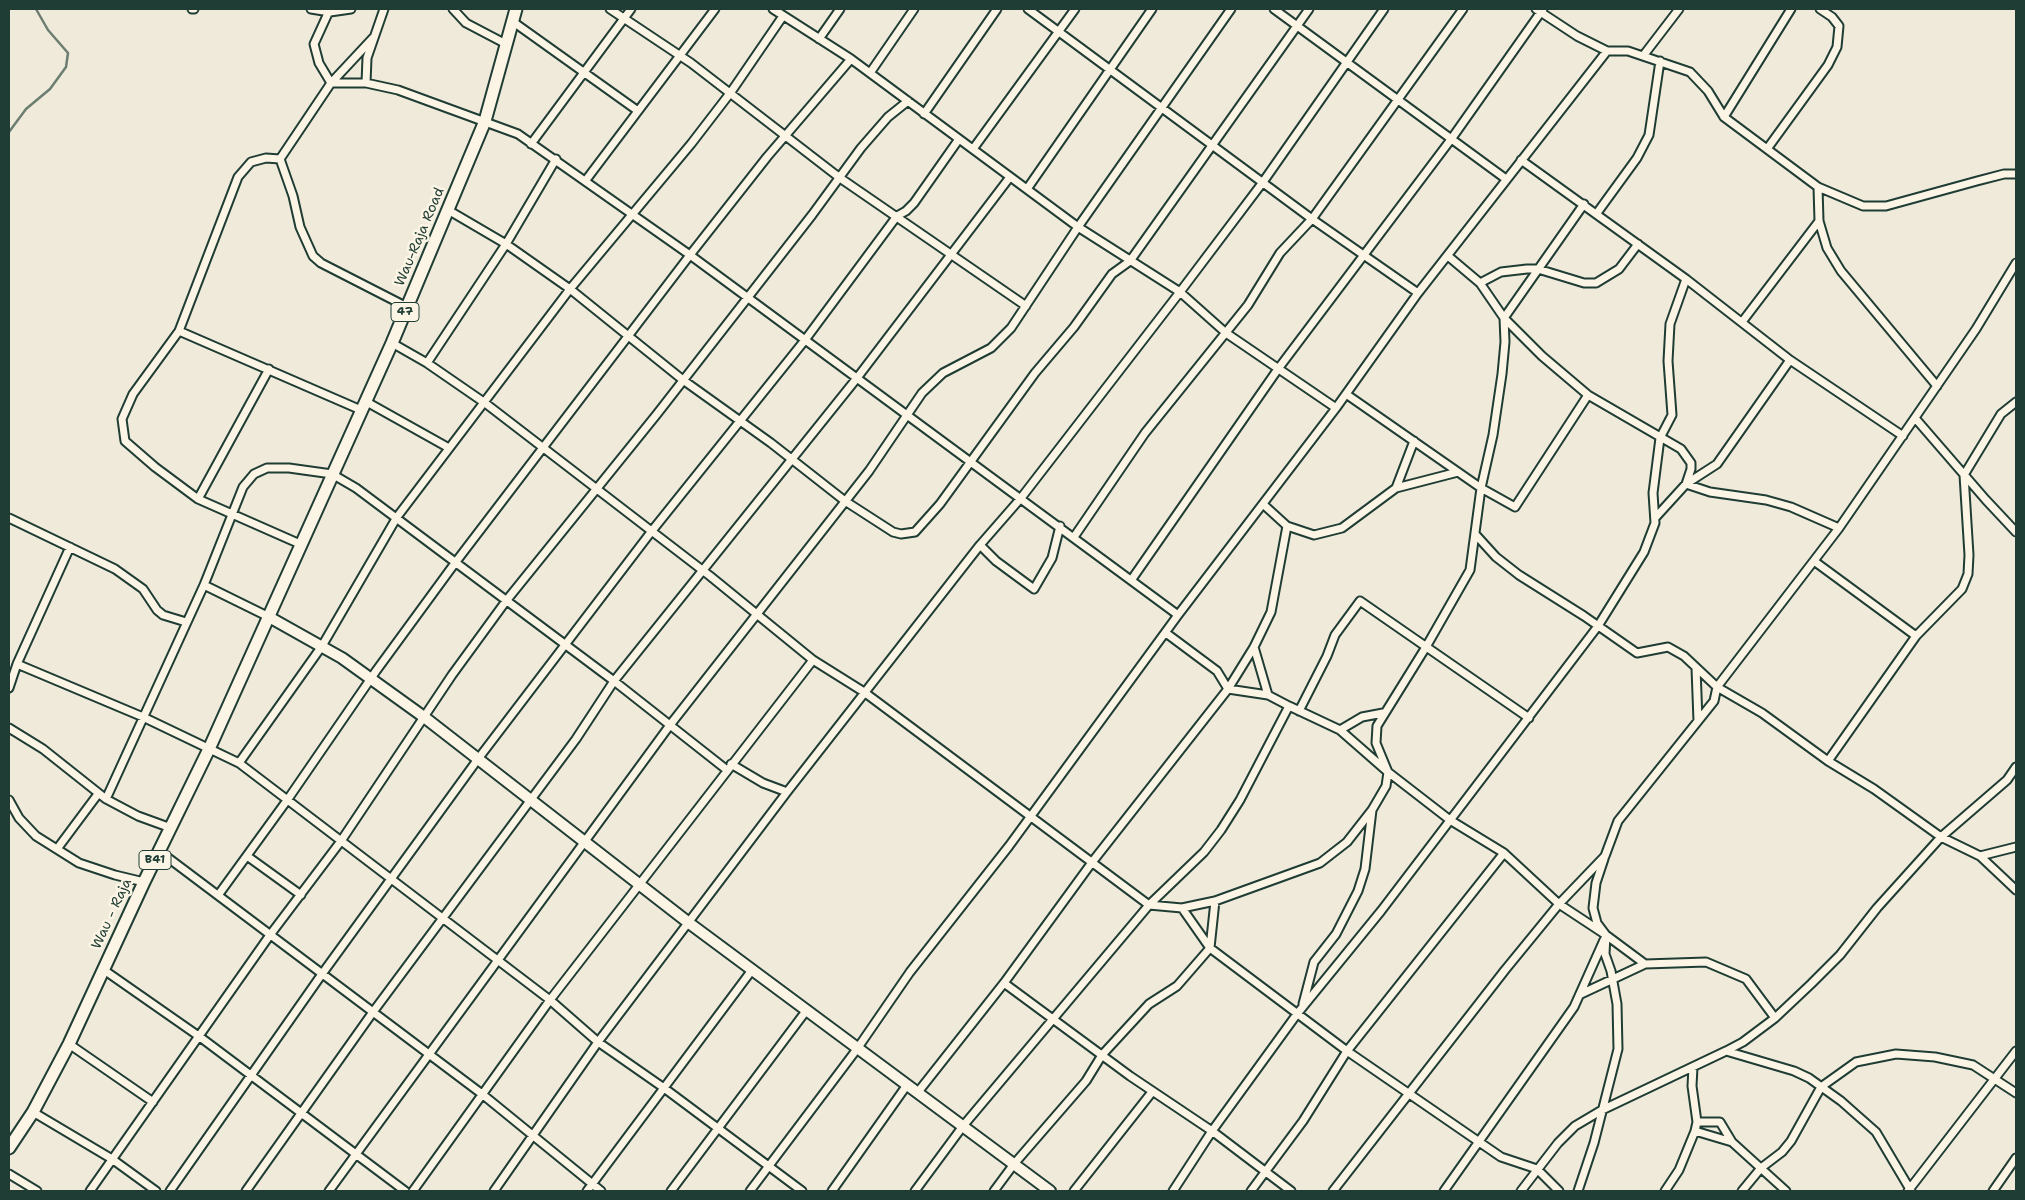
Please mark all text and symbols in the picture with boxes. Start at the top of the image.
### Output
street label: Wau-Raja Road [392,185,448,289]
road number: 47 [391,302,419,322]
road number: B41 [139,850,171,870]
street label: Wau - Raja [88,876,136,952]

